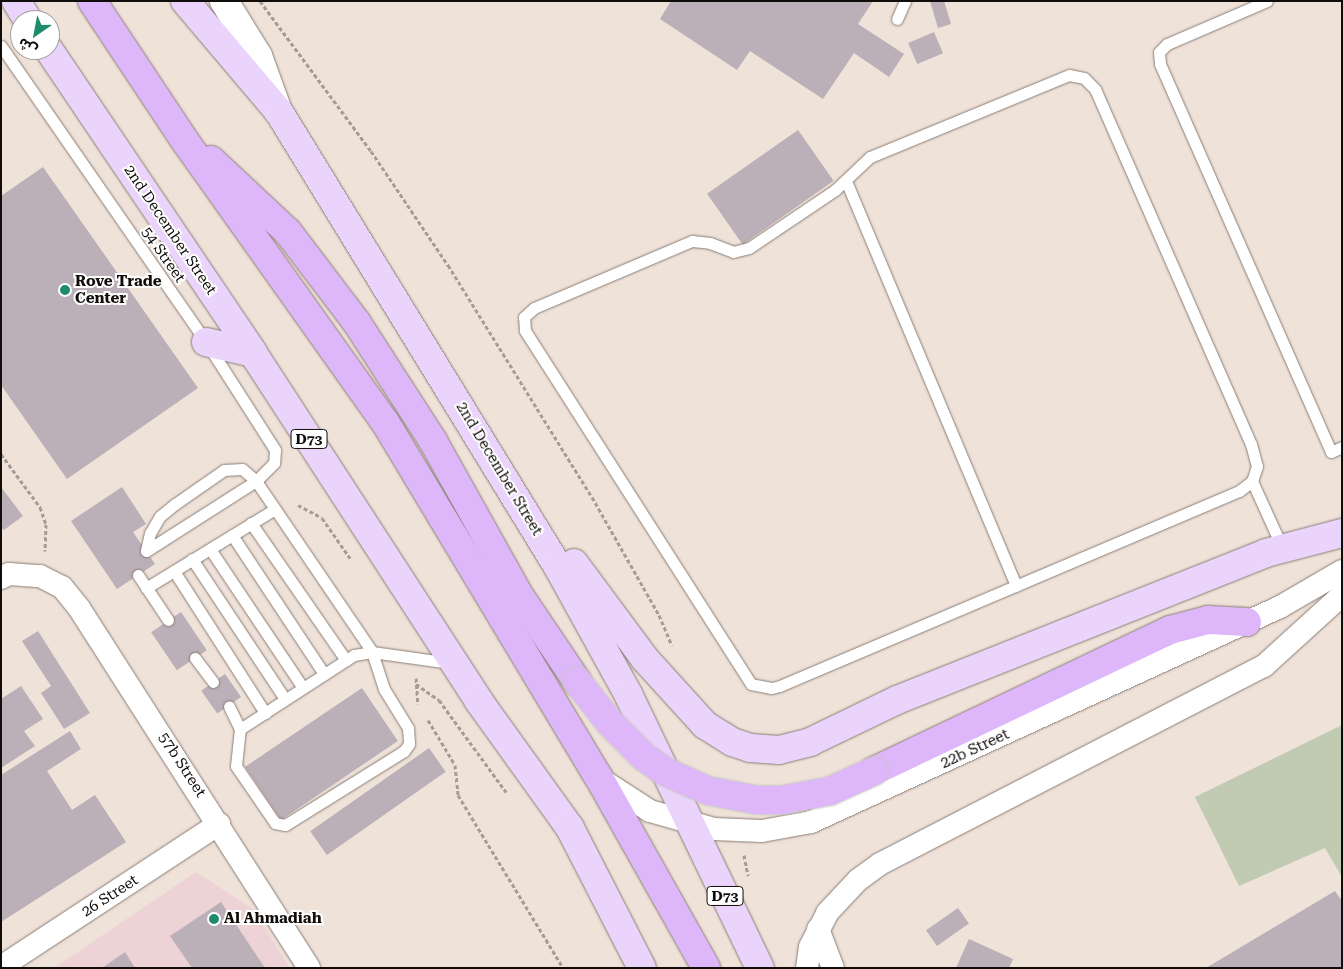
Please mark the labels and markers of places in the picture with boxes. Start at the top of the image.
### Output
place label: Rove Trade Center [75,272,162,307]
marker: Rove Trade Center [59,284,71,296]
place label: Al Ahmadiah [224,910,322,928]
marker: Al Ahmadiah [208,913,220,925]

